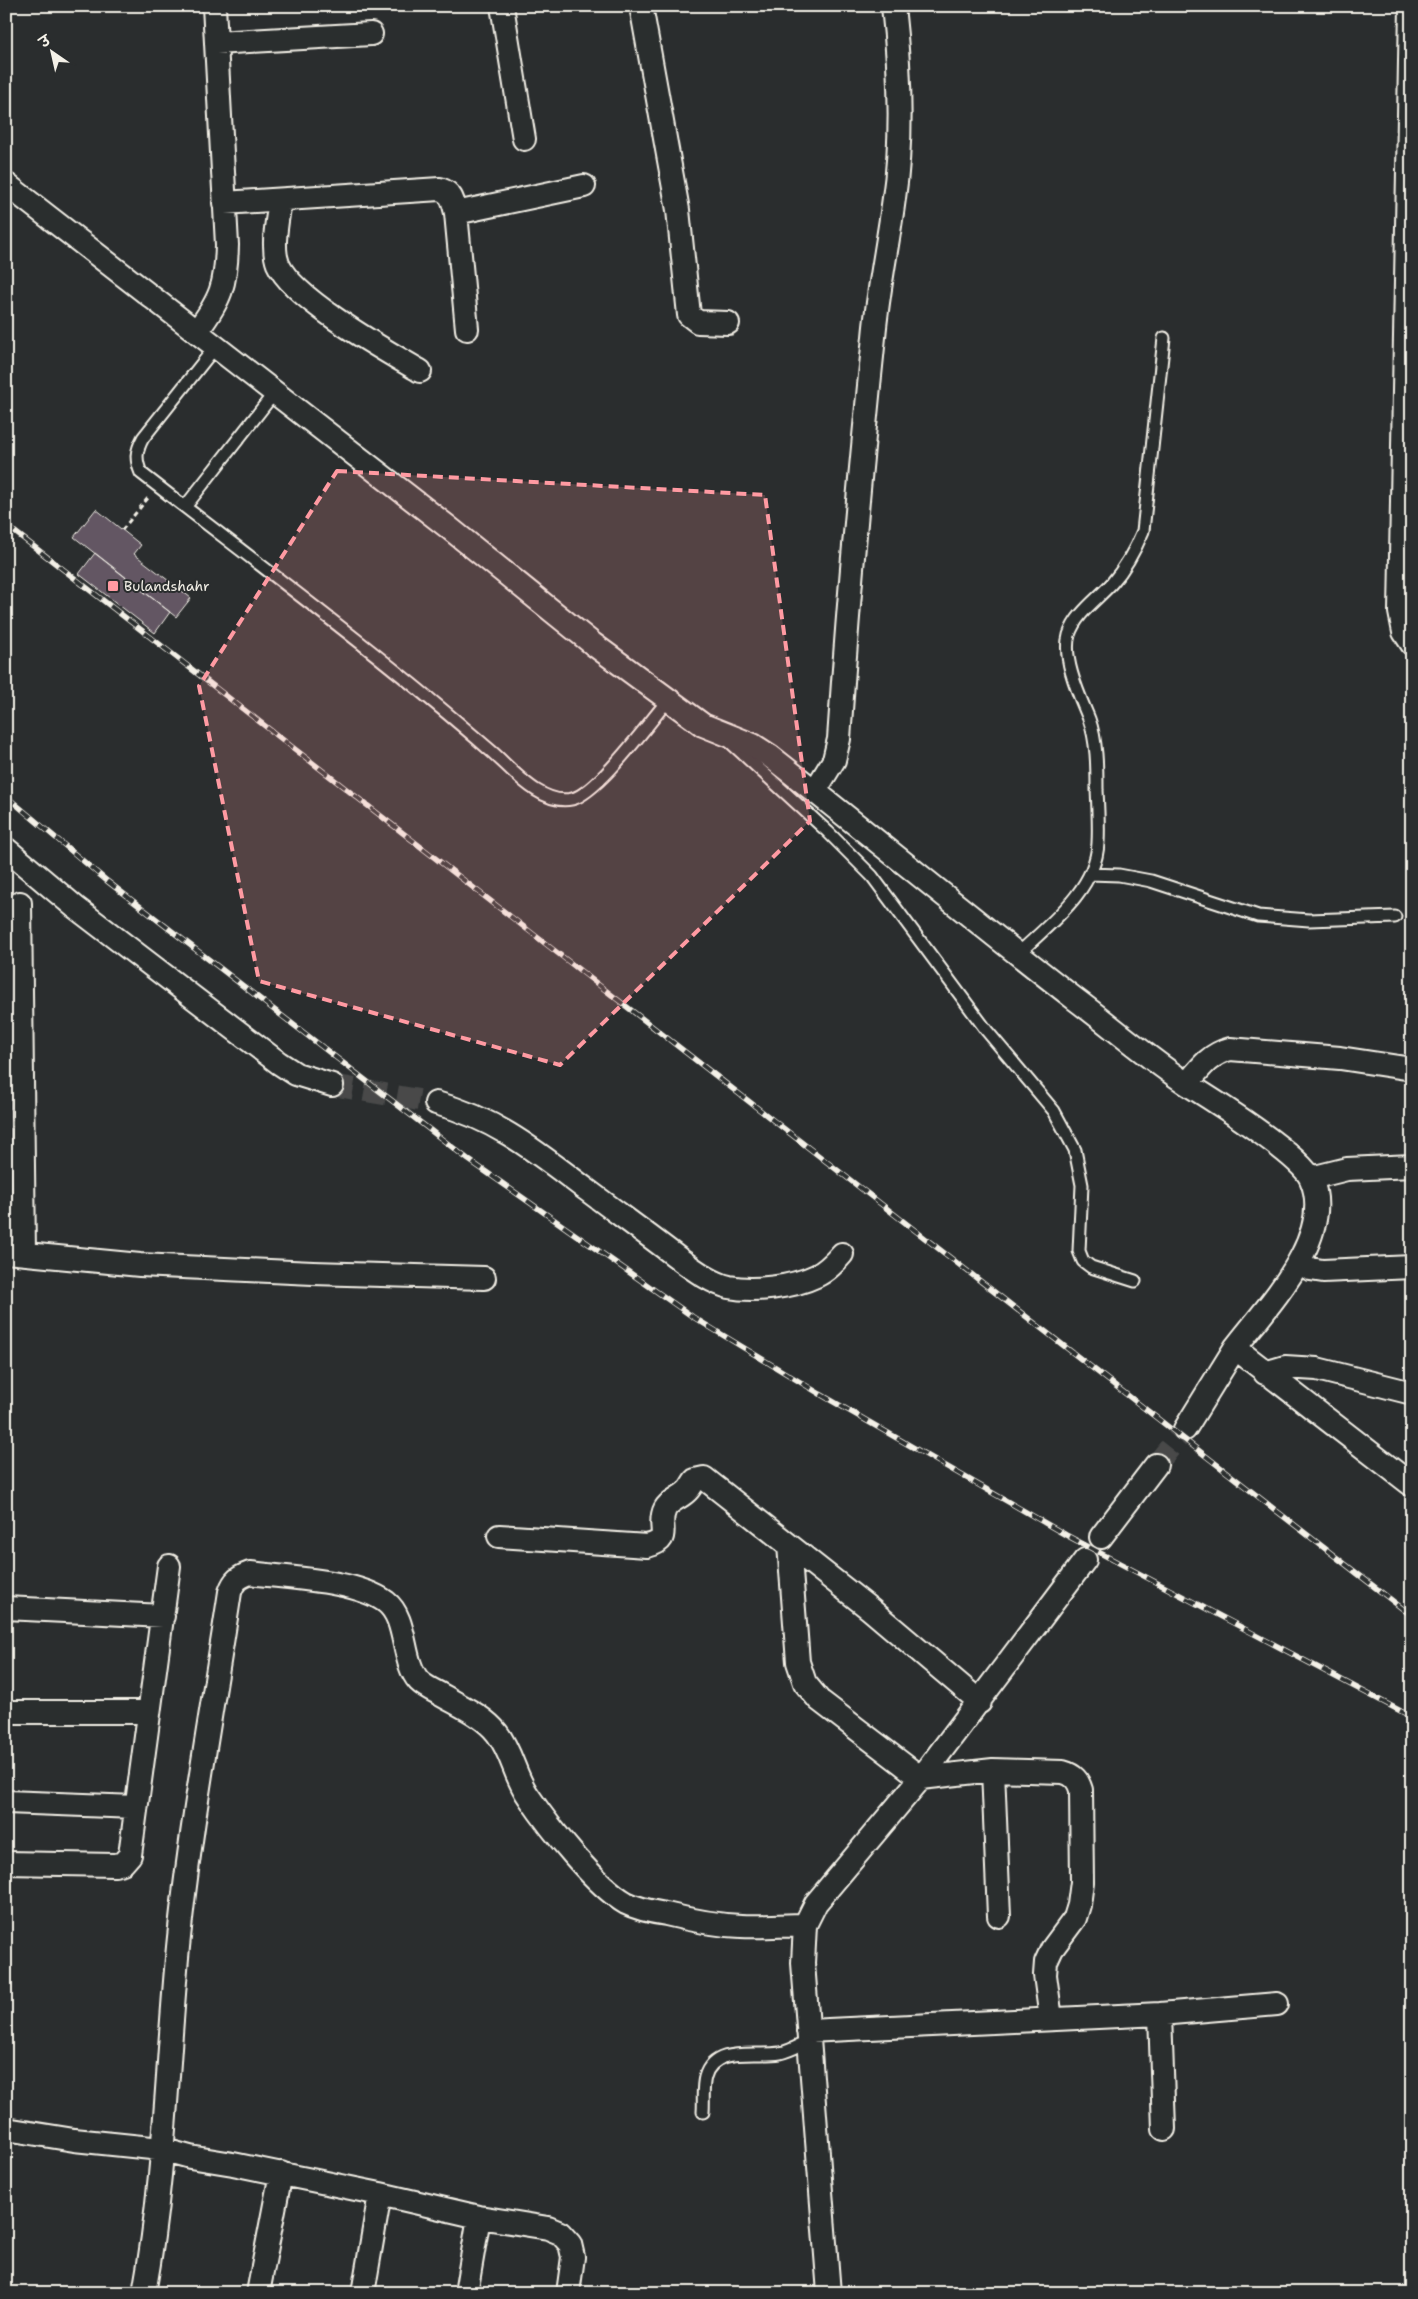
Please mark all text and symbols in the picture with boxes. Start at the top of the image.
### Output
north arrow [28,28,78,78]
text: उ [34,30,55,52]
place label: Bulandshahr [124,577,210,595]
marker: Bulandshahr [106,579,120,593]

